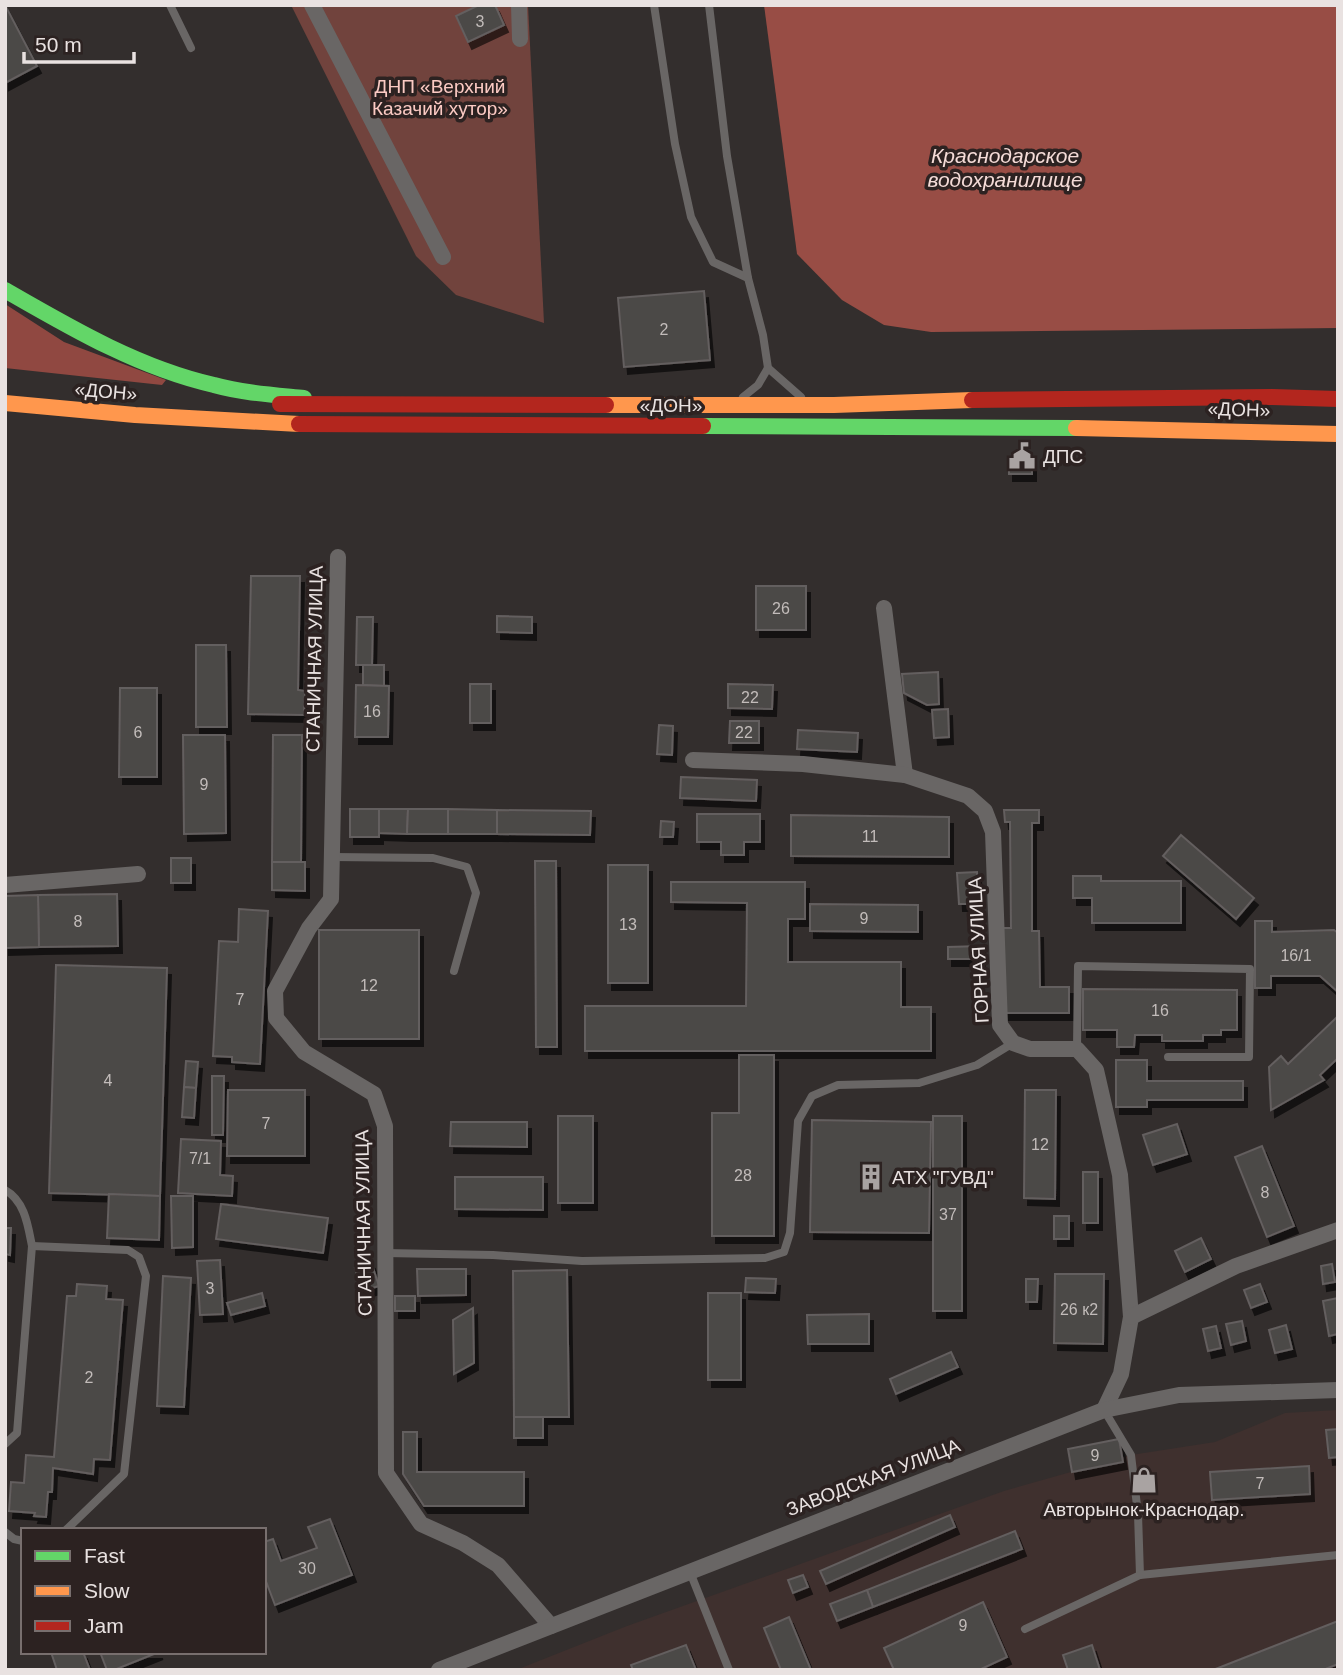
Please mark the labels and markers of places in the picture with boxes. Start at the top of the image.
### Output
public building icon: ДПС [1007,441,1037,471]
place label: ДПС [1043,446,1083,467]
building icon: АТХ "ГУВД" [856,1162,886,1192]
place label: АТХ "ГУВД" [892,1167,994,1188]
shop icon: Авторынок-Краснодар. [1129,1465,1159,1495]
place label: Авторынок-Краснодар. [1043,1499,1245,1520]

